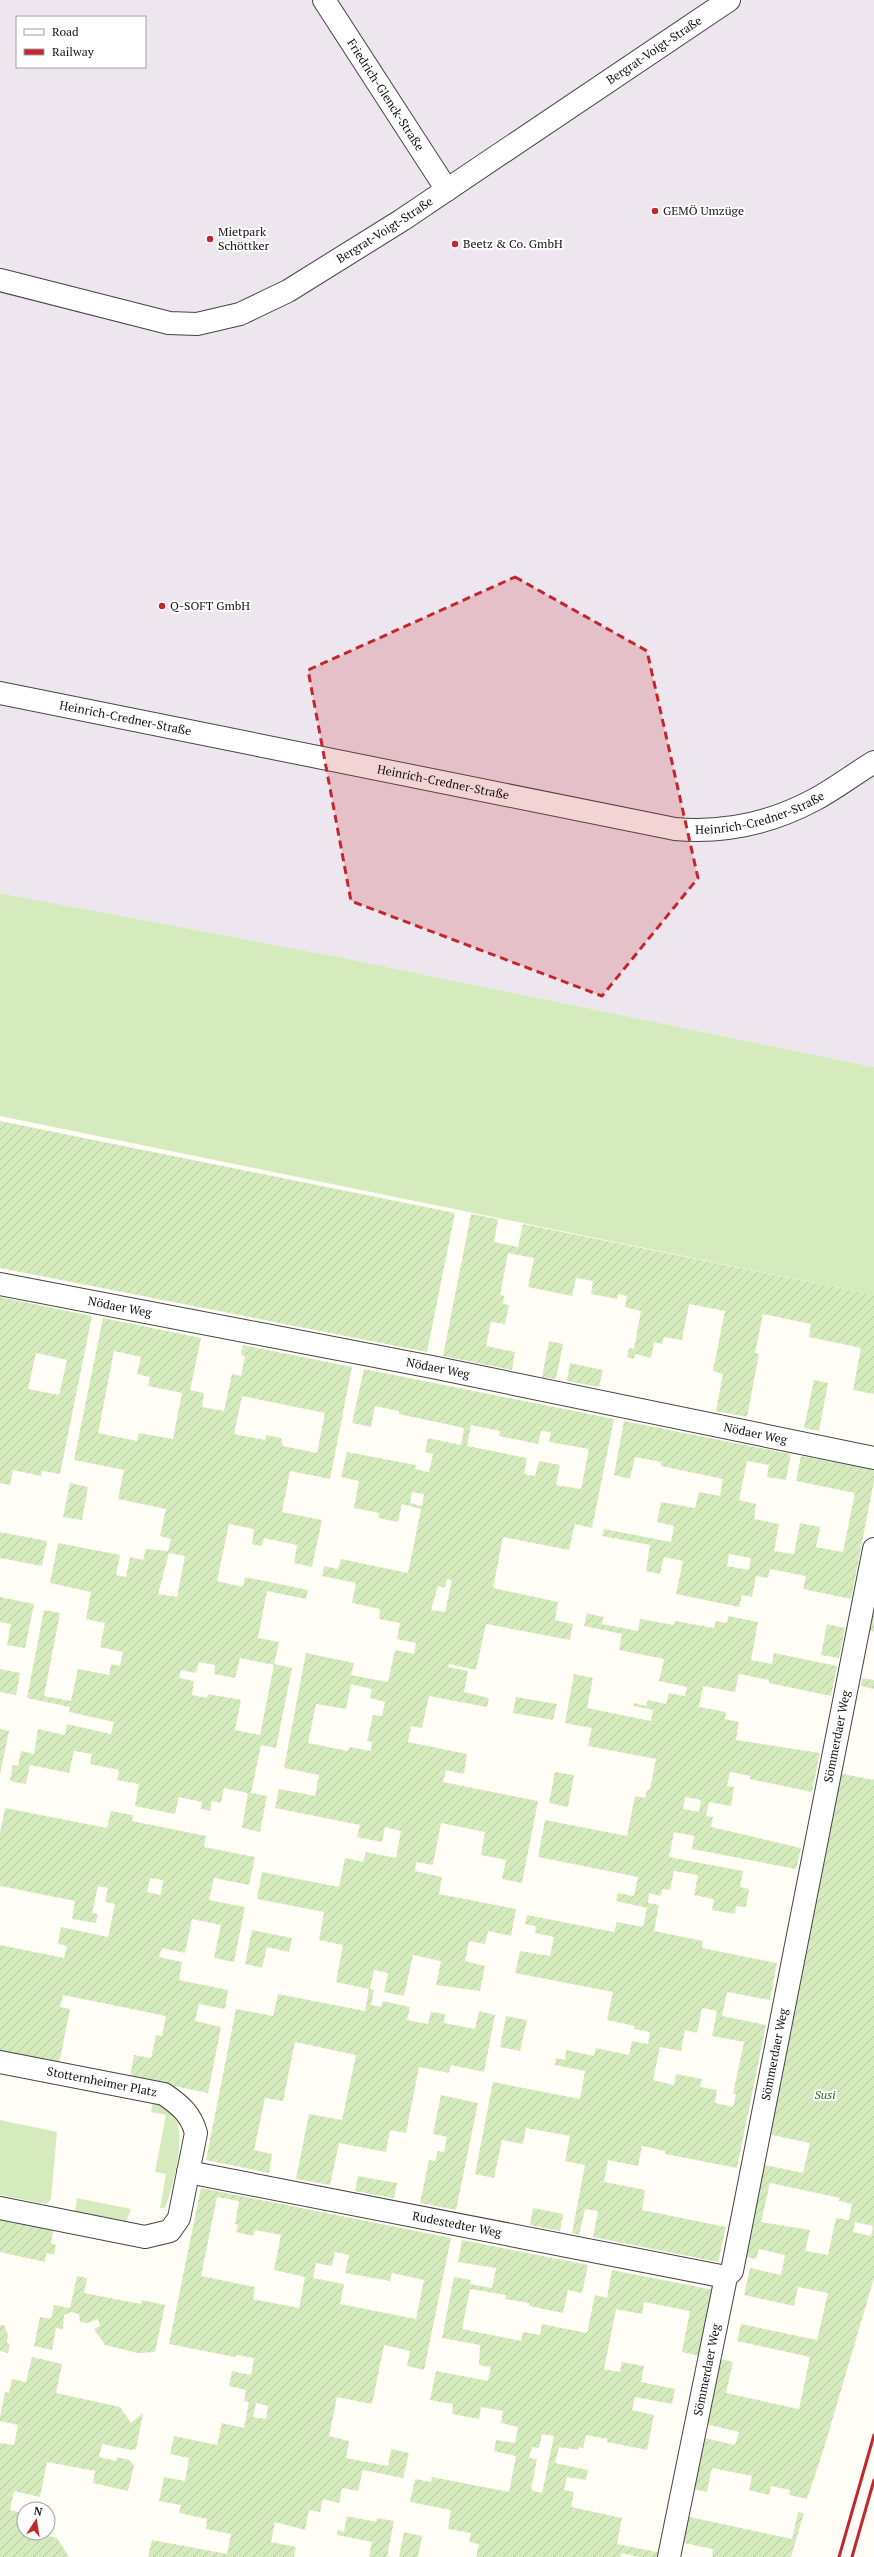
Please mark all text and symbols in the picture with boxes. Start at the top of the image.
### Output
street label: Bergrat-Voigt-Straße [603,13,704,87]
legend [16,16,146,68]
text: Road [52,24,79,39]
street label: Friedrich-Glenck-Straße [344,36,428,153]
text: Railway [52,44,95,59]
street label: Bergrat-Voigt-Straße [333,193,436,266]
place label: GEMÖ Umzüge [663,203,744,218]
marker: GEMÖ Umzüge [650,206,660,216]
place label: Mietpark Schöttker [218,224,270,253]
marker: Mietpark Schöttker [205,234,215,244]
place label: Beetz & Co. GmbH [463,236,563,251]
marker: Beetz & Co. GmbH [450,239,460,249]
place label: Q-SOFT GmbH [170,598,250,613]
marker: Q-SOFT GmbH [157,601,167,611]
street label: Heinrich-Credner-Straße [58,697,193,738]
street label: Heinrich-Credner-Straße [376,761,511,802]
street label: Heinrich-Credner-Straße [695,788,827,837]
street label: Nödaer Weg [87,1293,154,1320]
street label: Nödaer Weg [405,1354,472,1382]
street label: Nödaer Weg [722,1419,789,1447]
street label: Sömmerdaer Weg [820,1688,853,1784]
street label: Sömmerdaer Weg [758,2006,791,2102]
street label: Stotternheimer Platz [46,2063,159,2100]
park label: Susi [814,2087,836,2102]
street label: Rudestedter Weg [411,2208,504,2240]
street label: Sömmerdaer Weg [690,2322,723,2417]
north arrow [16,2501,56,2541]
text: N [33,2504,44,2519]

